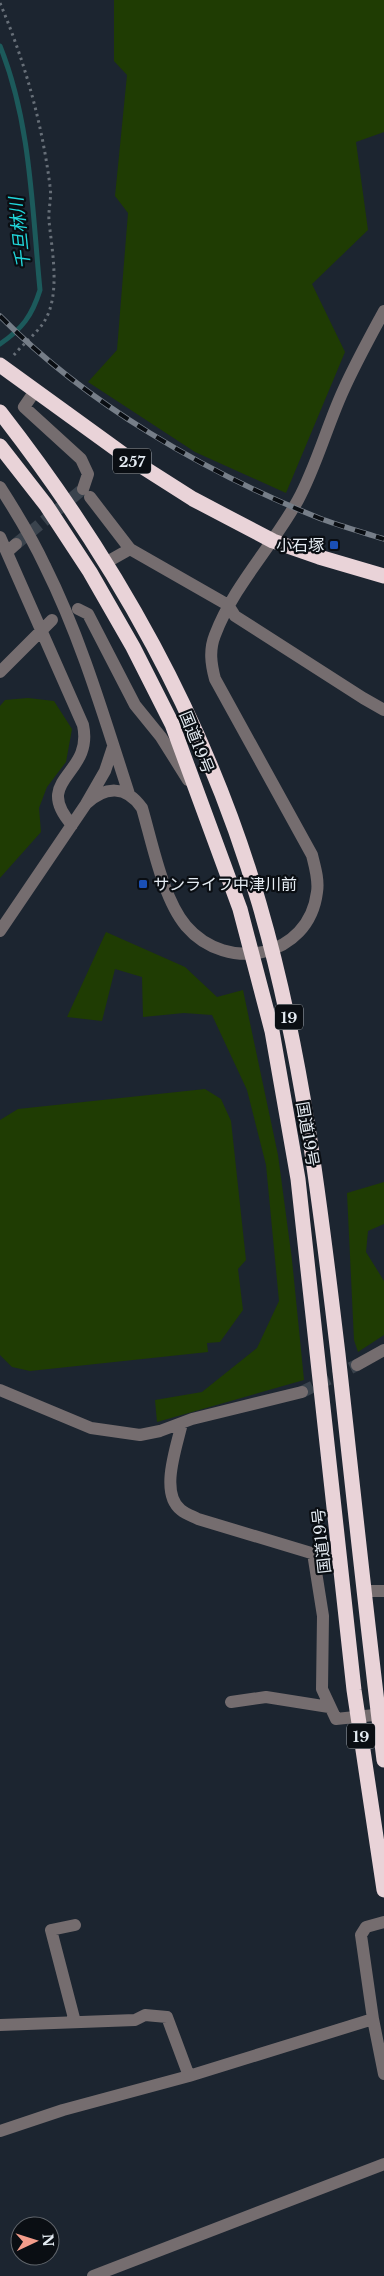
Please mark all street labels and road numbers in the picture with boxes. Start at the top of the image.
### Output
road number: 257 [113,448,151,474]
street label: 国道19号 [175,708,219,776]
road number: 19 [275,1004,303,1030]
street label: 国道19号 [292,1100,324,1168]
street label: 国道19号 [308,1507,334,1575]
road number: 19 [347,1724,375,1748]

